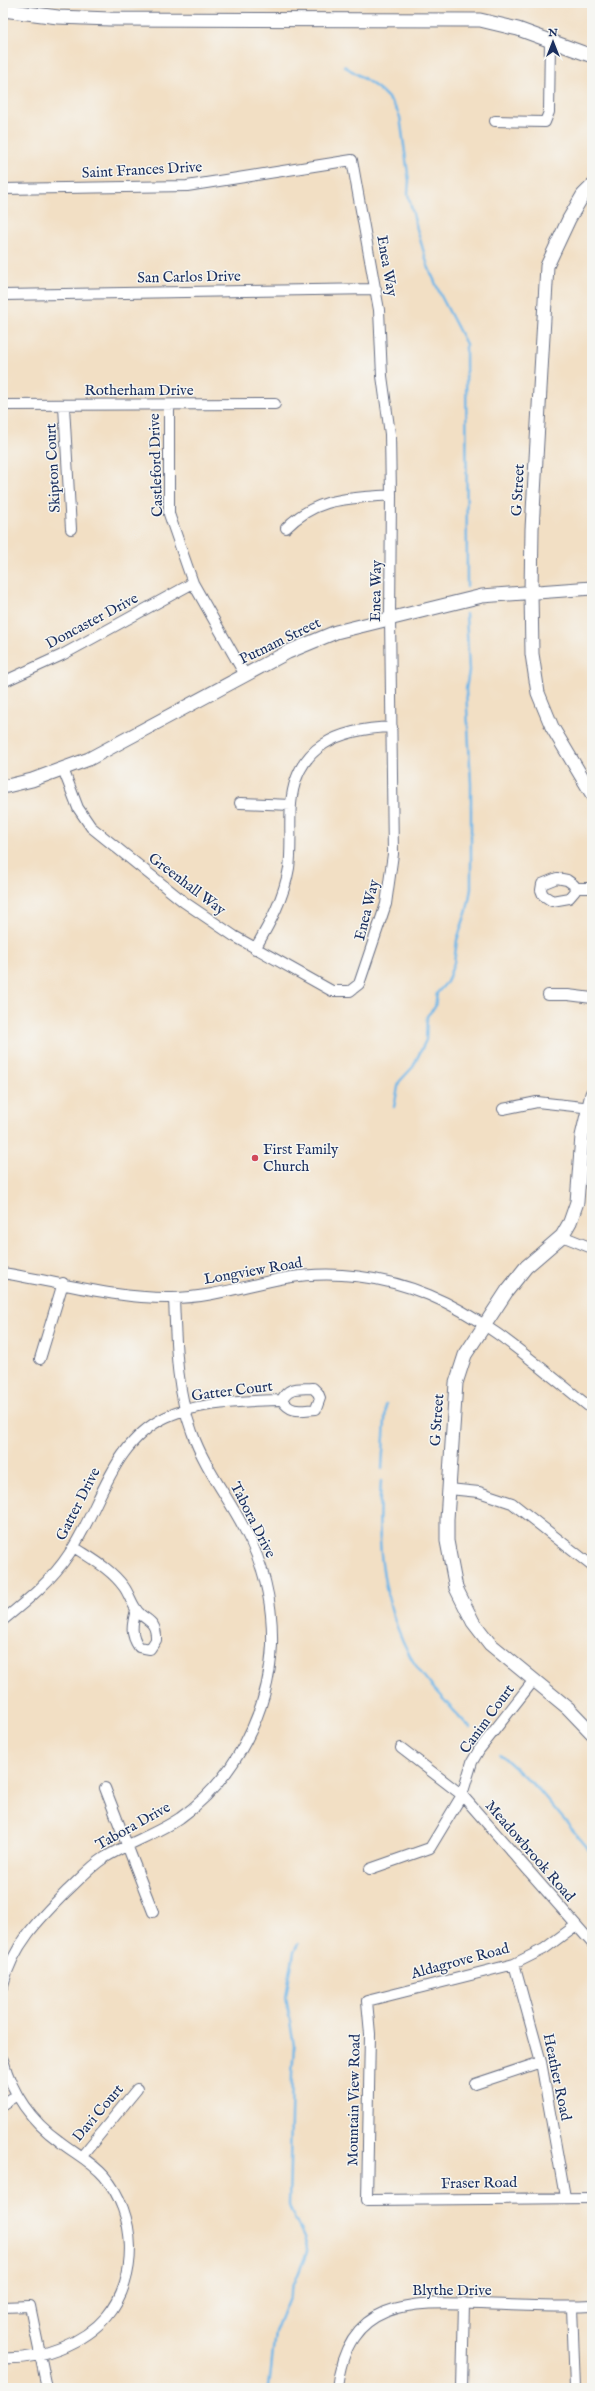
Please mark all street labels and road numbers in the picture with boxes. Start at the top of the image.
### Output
street label: Saint Frances Drive [81,157,203,183]
street label: Enea Way [372,234,402,299]
street label: San Carlos Drive [137,267,241,287]
street label: Rotherham Drive [84,381,194,400]
street label: Castleford Drive [145,413,167,517]
street label: Skipton Court [41,423,65,513]
street label: G Street [507,463,529,517]
street label: Enea Way [366,559,386,622]
street label: Doncaster Drive [43,589,142,653]
street label: Putnam Street [236,613,324,669]
street label: Greenhall Way [144,849,230,920]
street label: Enea Way [350,877,384,942]
street label: Longview Road [202,1253,305,1289]
street label: Gatter Court [190,1377,274,1405]
street label: G Street [426,1393,448,1447]
street label: Gatter Drive [52,1464,105,1544]
street label: Tabora Drive [226,1479,280,1561]
street label: Canim Court [455,1681,519,1757]
street label: Meadowbrook Road [481,1797,580,1906]
street label: Tabora Drive [92,1798,174,1854]
street label: Aldagrove Road [408,1939,512,1983]
street label: Heather Road [538,2032,576,2123]
street label: Mountain View Road [343,2033,365,2166]
street label: Davi Court [68,2080,128,2146]
street label: Fraser Road [441,2173,518,2193]
street label: Blythe Drive [412,2281,492,2300]

